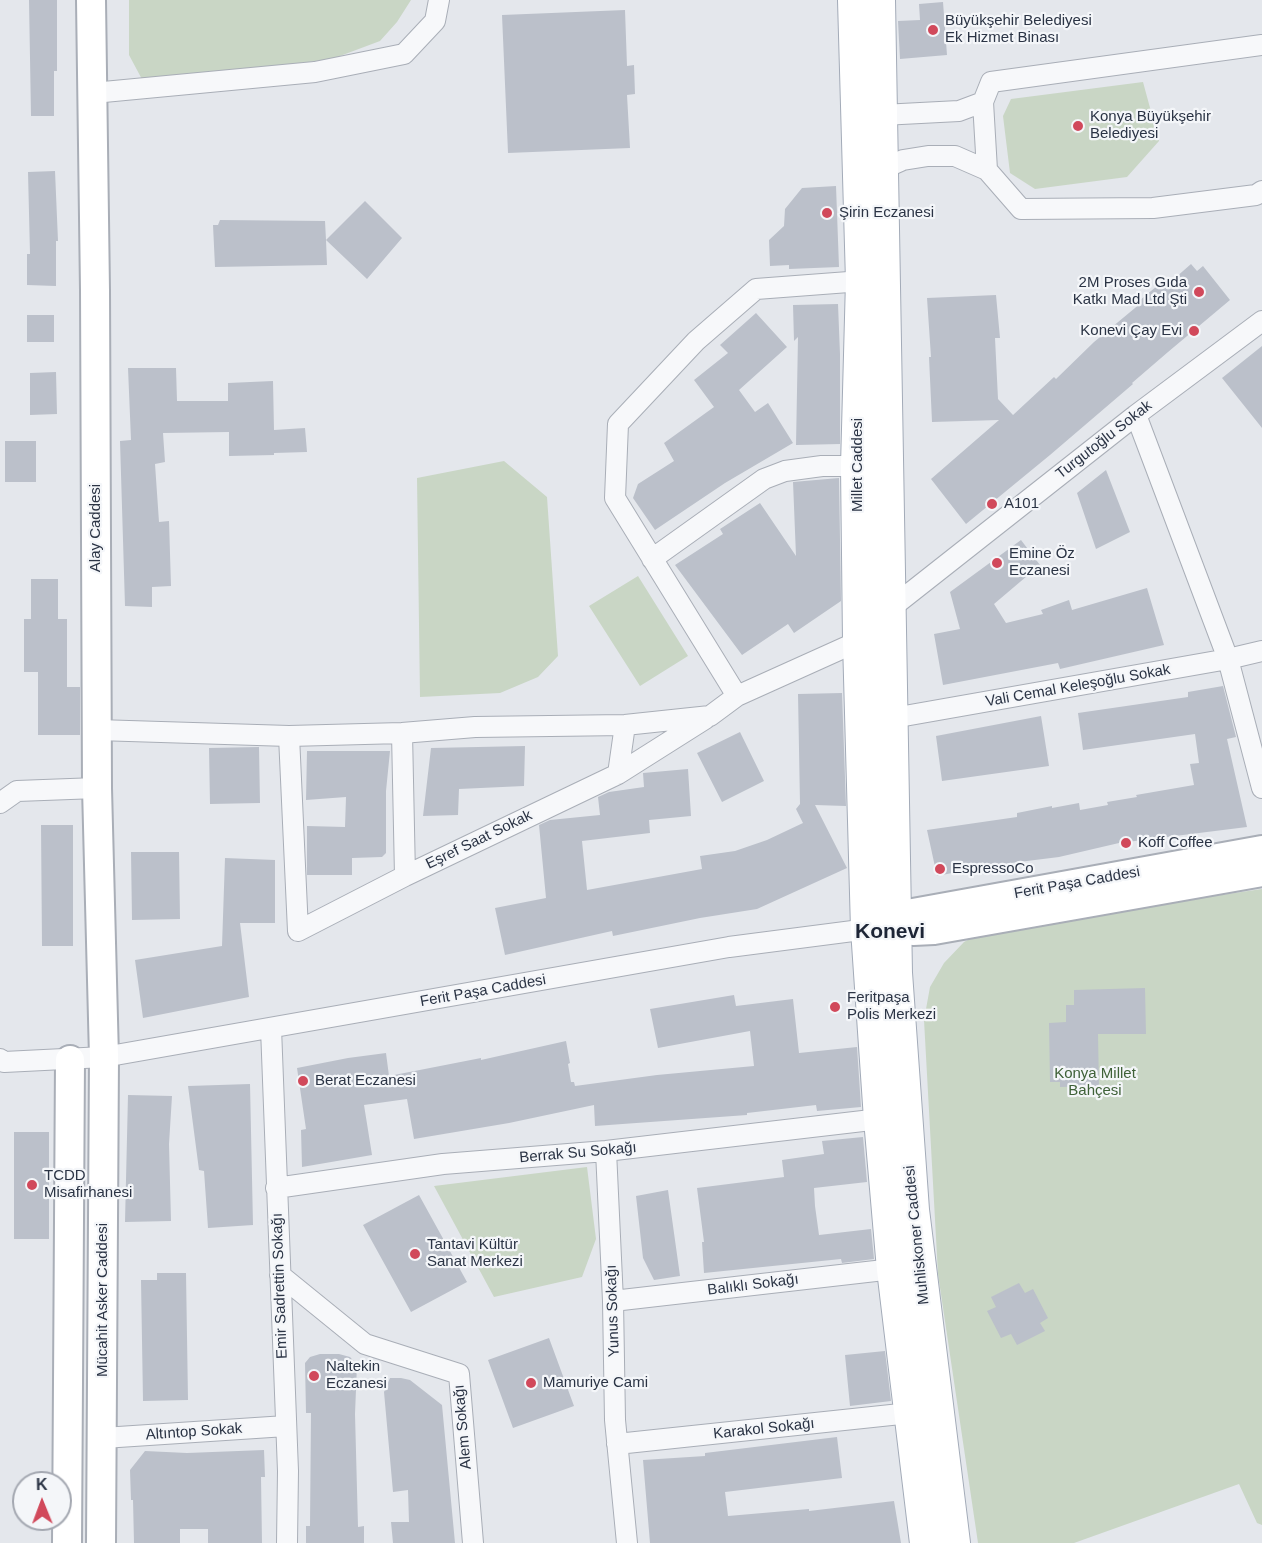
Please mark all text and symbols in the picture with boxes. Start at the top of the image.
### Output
place label: Büyükşehir Belediyesi Ek Hizmet Binası [945,12,1092,47]
marker: Büyükşehir Belediyesi Ek Hizmet Binası [926,23,940,37]
place label: Konya Büyükşehir Belediyesi [1090,108,1211,143]
marker: Konya Büyükşehir Belediyesi [1071,119,1085,133]
place label: Şirin Eczanesi [839,204,934,222]
marker: Şirin Eczanesi [820,206,834,220]
place label: 2M Proses Gıda Katkı Mad Ltd Şti [1073,274,1187,309]
marker: 2M Proses Gıda Katkı Mad Ltd Şti [1192,285,1206,299]
place label: Konevi Çay Evi [1080,322,1182,340]
marker: Konevi Çay Evi [1187,324,1201,338]
street label: Turgutoğlu Sokak [1052,397,1156,483]
street label: Millet Caddesi [849,418,867,512]
street label: Alay Caddesi [87,484,105,572]
place label: A101 [1004,495,1039,513]
marker: A101 [985,497,999,511]
place label: Emine Öz Eczanesi [1009,545,1075,580]
marker: Emine Öz Eczanesi [990,556,1004,570]
street label: Vali Cemal Keleşoğlu Sokak [984,661,1172,711]
street label: Eşref Saat Sokak [423,807,535,873]
place label: Koff Coffee [1138,834,1213,852]
marker: Koff Coffee [1119,836,1133,850]
place label: EspressoCo [952,860,1034,878]
marker: EspressoCo [933,862,947,876]
street label: Ferit Paşa Caddesi [1013,863,1141,903]
district label: Konevi [855,919,925,945]
street label: Ferit Paşa Caddesi [419,971,547,1011]
place label: Feritpaşa Polis Merkezi [847,989,936,1024]
marker: Feritpaşa Polis Merkezi [828,1000,842,1014]
park label: Konya Millet Bahçesi [1054,1065,1136,1100]
place label: Berat Eczanesi [315,1072,416,1090]
marker: Berat Eczanesi [296,1074,310,1088]
street label: Berrak Su Sokağı [519,1139,637,1167]
street label: Muhliskoner Caddesi [901,1164,933,1306]
place label: TCDD Misafirhanesi [44,1167,132,1202]
marker: TCDD Misafirhanesi [25,1178,39,1192]
street label: Emir Sadrettin Sokağı [268,1213,292,1359]
street label: Mücahit Asker Caddesi [94,1223,112,1377]
place label: Tantavi Kültür Sanat Merkezi [427,1236,523,1271]
marker: Tantavi Kültür Sanat Merkezi [408,1247,422,1261]
street label: Yunus Sokağı [602,1264,624,1358]
street label: Balıklı Sokağı [706,1270,800,1300]
place label: Naltekin Eczanesi [326,1358,387,1393]
marker: Naltekin Eczanesi [307,1369,321,1383]
place label: Mamuriye Cami [543,1374,648,1392]
marker: Mamuriye Cami [524,1376,538,1390]
street label: Alem Sokağı [450,1384,476,1470]
street label: Karakol Sokağı [712,1415,816,1443]
street label: Altıntop Sokak [145,1420,243,1444]
north arrow [12,1471,72,1531]
text: K [36,1476,48,1493]

